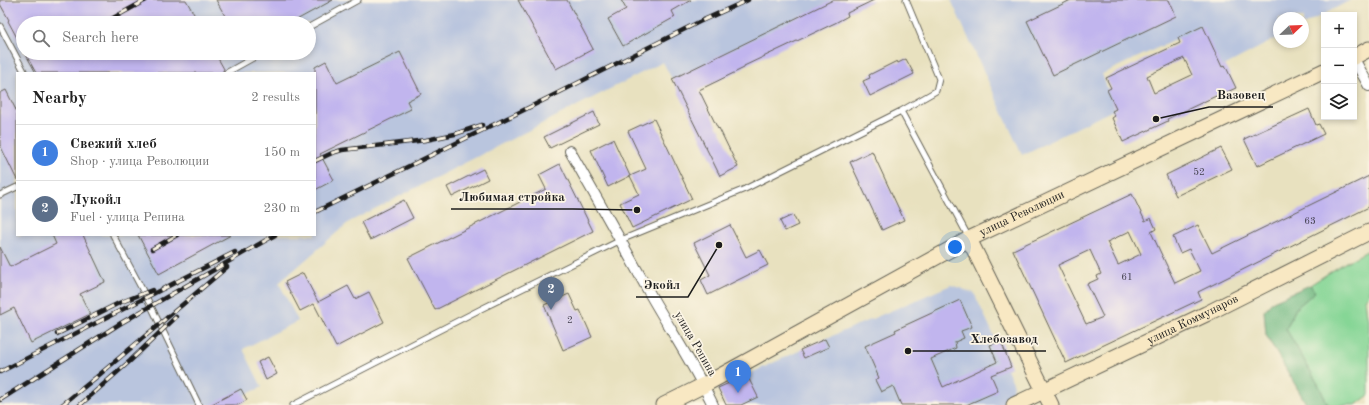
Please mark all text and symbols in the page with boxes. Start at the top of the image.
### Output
north arrow [1273,12,1309,48]
map controls [1321,12,1357,120]
button: + [1321,12,1357,48]
search box [16,16,316,60]
icon: search [30,27,52,49]
text: Search here [62,31,139,46]
button: − [1321,48,1357,84]
callout: Вазовец [1209,82,1273,107]
button: layers [1321,84,1357,120]
text: Вазовец [1217,89,1266,102]
text: Nearby [32,90,87,107]
text: 2 results [251,91,300,104]
text: Свежий хлеб [70,137,157,152]
text: 1 [41,146,49,159]
text: 150 m [263,146,300,159]
text: Shop · улица Революции [70,155,209,168]
house number: 52 [1193,167,1205,177]
callout: Любимая стройка [451,184,573,209]
street label: улица Революции [978,189,1066,239]
text: Любимая стройка [459,191,565,204]
text: Лукойл [70,193,121,208]
text: 2 [41,202,49,215]
text: 230 m [263,202,300,215]
text: Fuel · улица Репина [70,211,185,224]
house number: 63 [1304,216,1316,226]
your location [945,237,965,257]
callout: Экойл [636,272,688,297]
house number: 61 [1121,272,1133,282]
pin: 2 [538,277,564,310]
text: Экойл [644,279,680,292]
street label: улица Коммунаров [1145,293,1240,347]
street label: улица Репина [672,310,718,378]
house number: 2 [567,315,573,325]
callout: Хлебозавод [963,326,1046,351]
text: Хлебозавод [970,333,1038,346]
pin: 1 [725,360,751,393]

